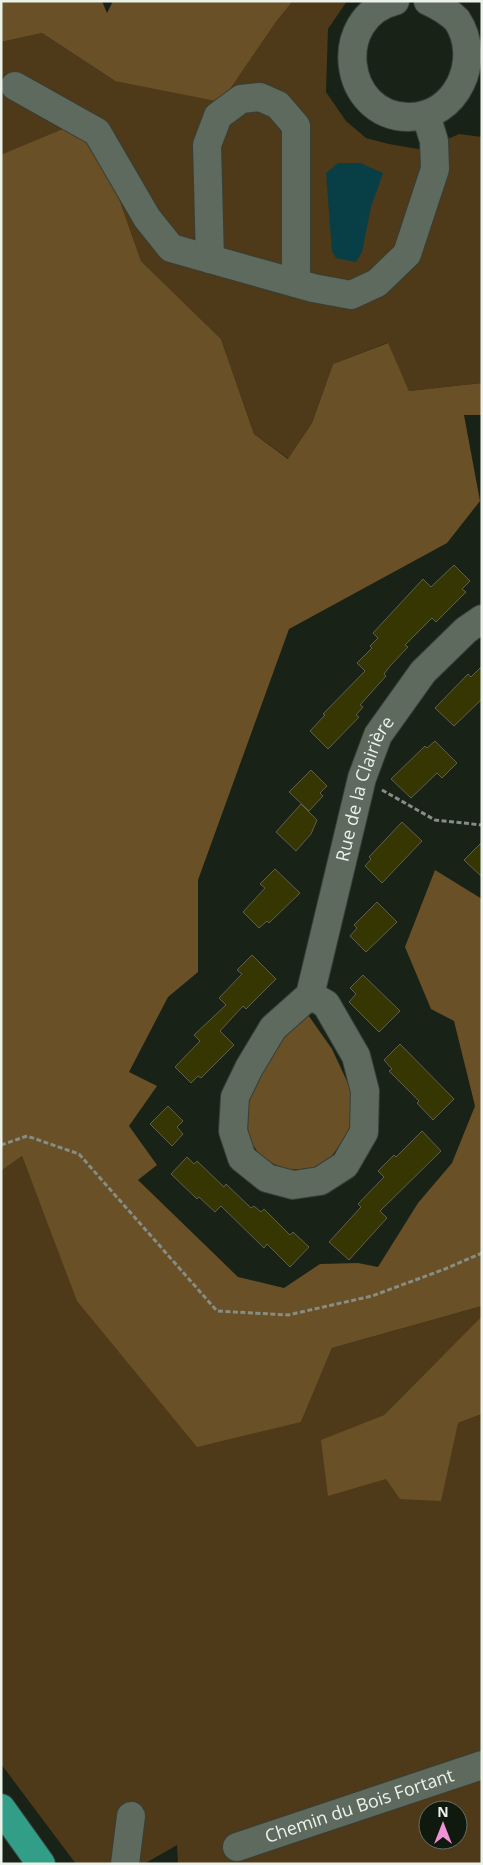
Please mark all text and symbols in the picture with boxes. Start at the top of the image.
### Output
street label: Rue de la Clairière [329,711,399,864]
street label: Chemin du Bois Fortant [261,1762,457,1848]
north arrow [418,1800,468,1850]
text: N [437,1802,449,1821]

